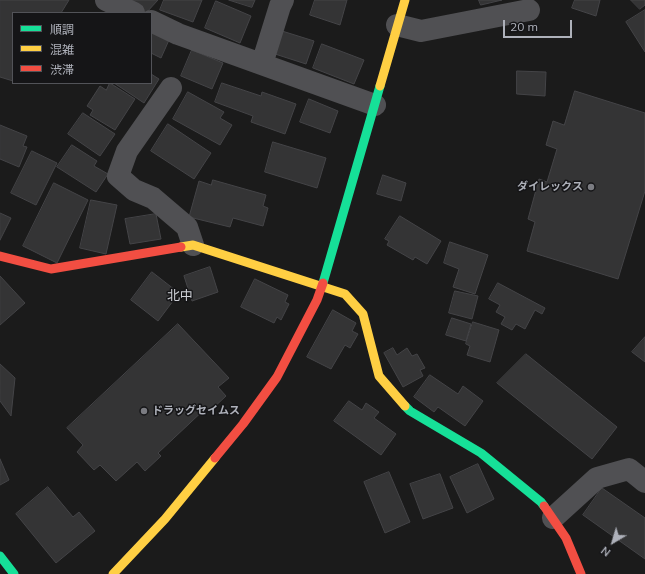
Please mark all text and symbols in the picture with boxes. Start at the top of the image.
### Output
legend [12,12,152,84]
scale bar [505,12,574,38]
text: 20 m [510,19,538,34]
text: 順調 [50,22,74,37]
text: 混雑 [50,42,74,57]
text: 渋滞 [50,62,74,77]
place label: ダイレックス [517,180,583,194]
marker: ダイレックス [586,182,596,192]
district label: 北中 [167,288,193,304]
place label: ドラッグセイムス [152,404,240,418]
marker: ドラッグセイムス [139,406,149,416]
north arrow [593,522,633,562]
text: N [598,543,613,560]

